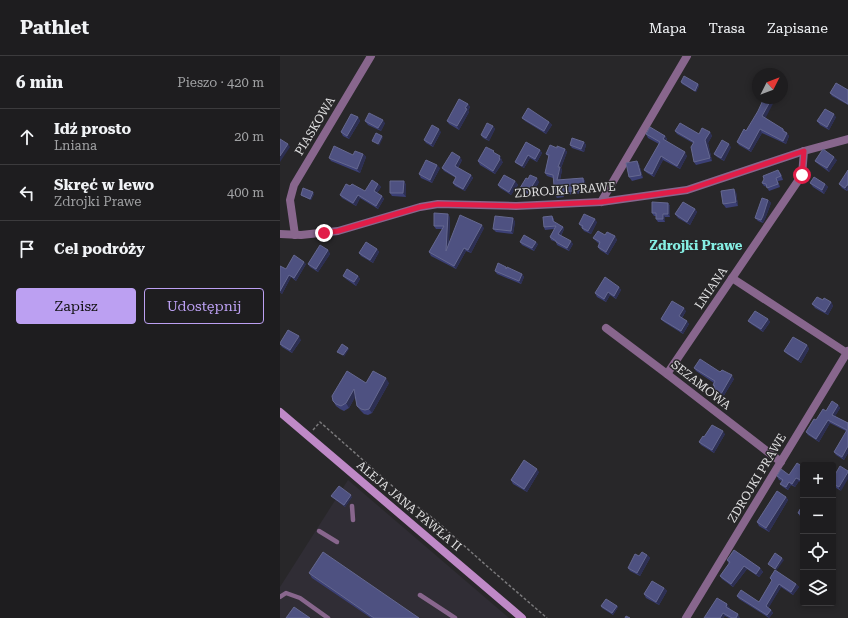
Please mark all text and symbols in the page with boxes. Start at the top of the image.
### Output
text: Pathlet [20,16,89,39]
text: Mapa [649,20,686,36]
text: Trasa [708,20,745,36]
text: Zapisane [767,20,828,36]
north arrow [752,68,788,104]
text: 6 min [16,72,63,92]
text: Pieszo · 420 m [177,75,264,90]
street label: PIASKOWA [292,94,338,158]
text: Idź prosto [54,120,131,138]
icon: ahead [16,126,38,148]
text: 20 m [234,129,264,144]
text: Lniana [54,138,97,153]
route start [793,166,811,184]
text: Skręć w lewo [54,176,154,194]
street label: ZDROJKI PRAWE [514,179,616,201]
icon: left [16,182,38,204]
text: 400 m [227,185,264,200]
text: Zdrojki Prawe [54,194,141,209]
route end [315,224,333,242]
icon: arrive [16,238,38,260]
district label: Zdrojki Prawe [650,238,743,253]
text: Cel podróży [54,240,145,258]
street label: LNIANA [692,264,731,312]
button: Zapisz [16,288,136,324]
button: Udostępnij [144,288,264,324]
street label: SEZAMOWA [668,357,734,413]
street label: ZDROJKI PRAWE [725,431,789,525]
street label: ALEJA JANA PAWŁA II [354,458,464,554]
map controls [800,462,836,606]
button: + [800,462,836,498]
button: − [800,498,836,534]
button: locate [800,534,836,570]
button: layers [800,570,836,606]

